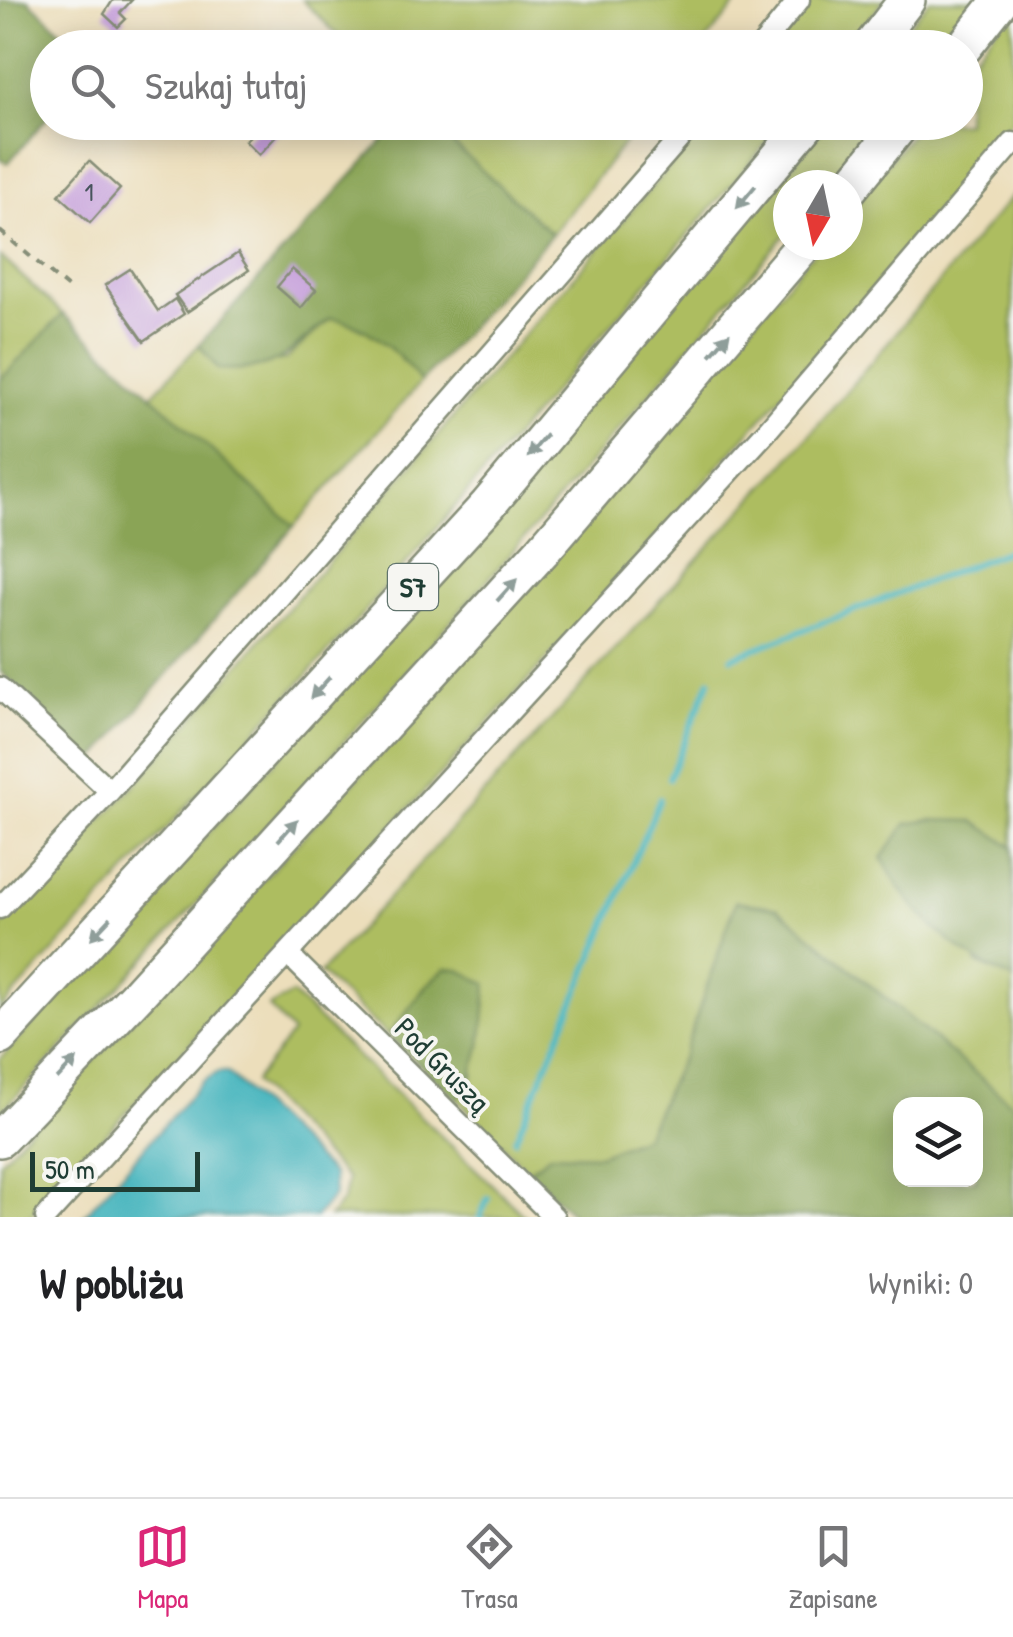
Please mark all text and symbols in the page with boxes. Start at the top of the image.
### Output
search box [30,30,983,140]
icon: search [65,58,120,113]
text: Szukaj tutaj [145,59,307,111]
north arrow [773,170,863,260]
house number: 1 [84,175,94,209]
one-way arrow [736,185,757,210]
one-way arrow [709,332,731,357]
one-way arrow [527,434,548,459]
road number: S7 [388,564,438,610]
one-way arrow [495,578,518,602]
one-way arrow [309,676,332,700]
one-way arrow [276,818,299,842]
one-way arrow [90,915,112,940]
street label: Pod Gruszą [386,1008,501,1122]
one-way arrow [55,1057,78,1081]
map controls [893,1097,983,1187]
button: layers [893,1097,983,1187]
scale bar [30,1147,200,1192]
text: 50 m [45,1150,95,1188]
text: W pobliżu [40,1254,183,1311]
text: Wyniki: 0 [869,1261,973,1304]
tab: Mapa [135,1519,190,1617]
tab: Trasa [461,1519,518,1617]
tab: Zapisane [789,1519,878,1617]

